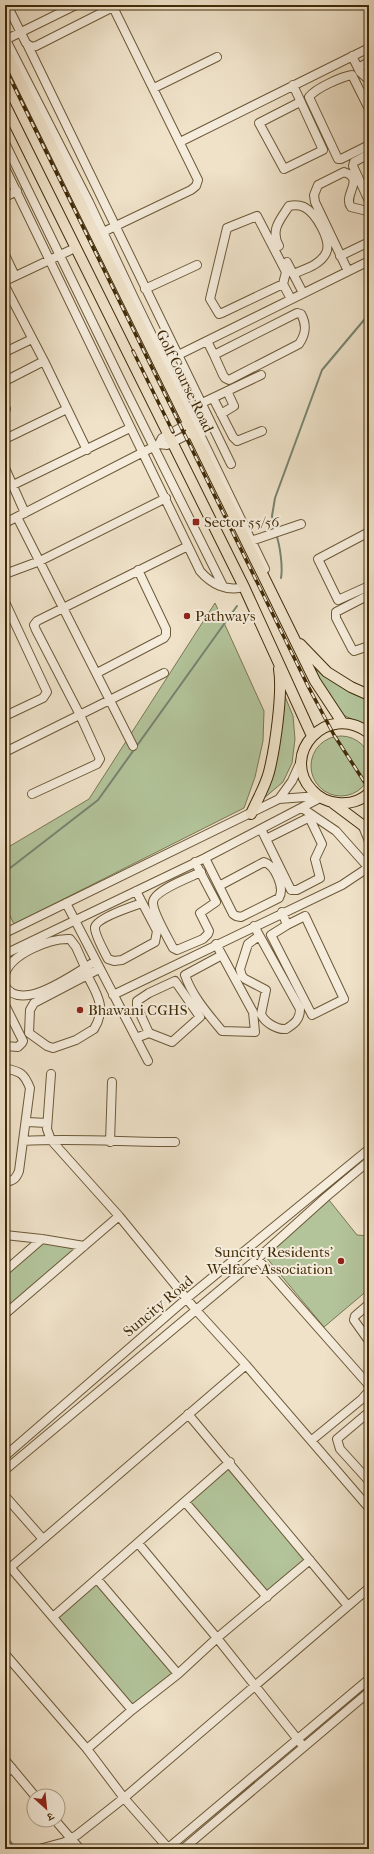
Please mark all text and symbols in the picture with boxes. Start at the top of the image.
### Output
street label: Golf Course Road [152,327,218,436]
place label: Sector 55/56 [204,513,280,531]
marker: Sector 55/56 [191,517,201,527]
place label: Pathways [195,607,256,625]
marker: Pathways [182,611,192,621]
place label: Bhawani CGHS [88,1001,188,1019]
marker: Bhawani CGHS [75,1005,85,1015]
place label: Suncity Residents' Welfare Association [206,1243,333,1278]
marker: Suncity Residents' Welfare Association [336,1256,346,1266]
street label: Suncity Road [119,1271,197,1340]
north arrow [26,1788,66,1828]
text: उ [44,1809,57,1824]

